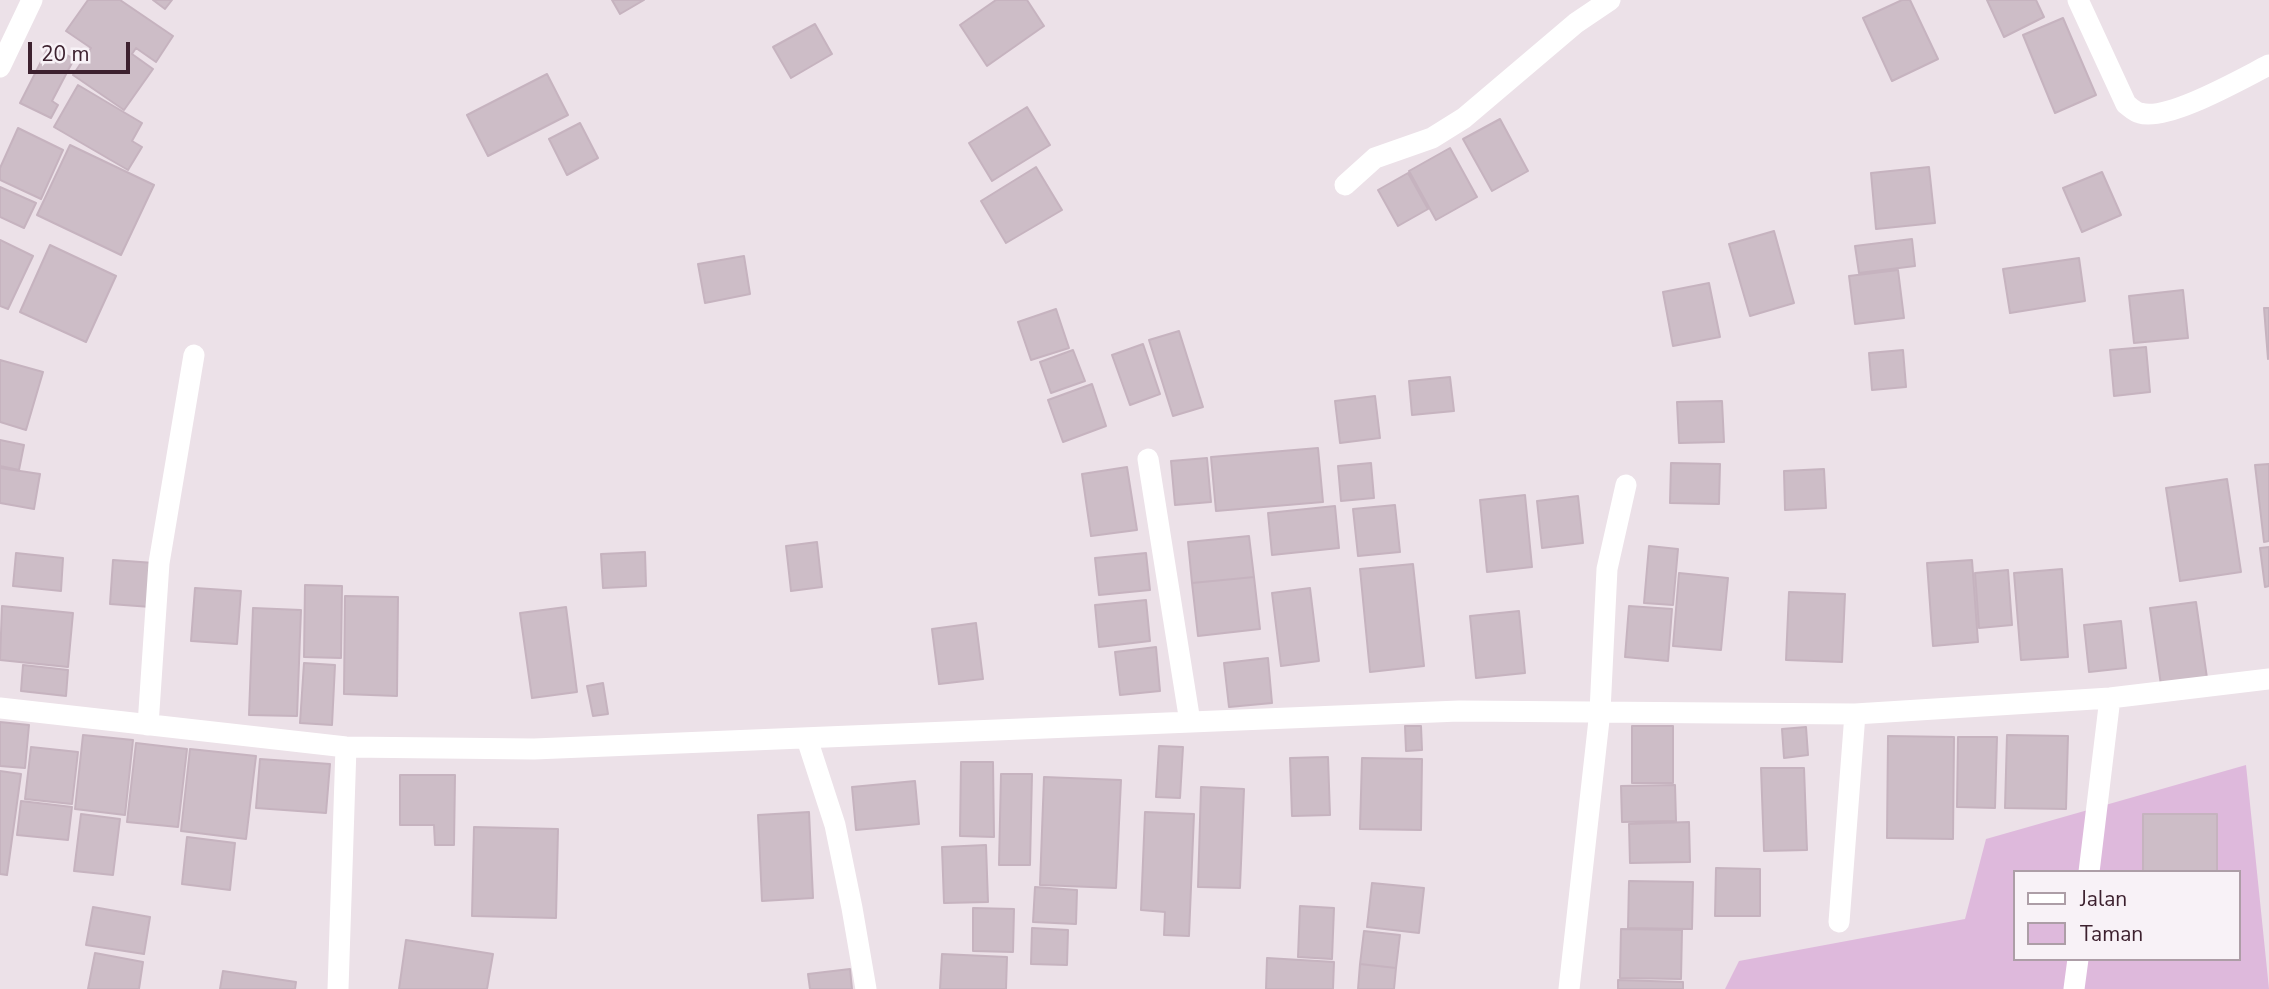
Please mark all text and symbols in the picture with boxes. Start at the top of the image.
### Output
scale bar [32,28,133,72]
text: 20 m [41,40,90,68]
legend [2014,870,2241,961]
text: Jalan [2080,885,2127,913]
text: Taman [2080,920,2143,948]

